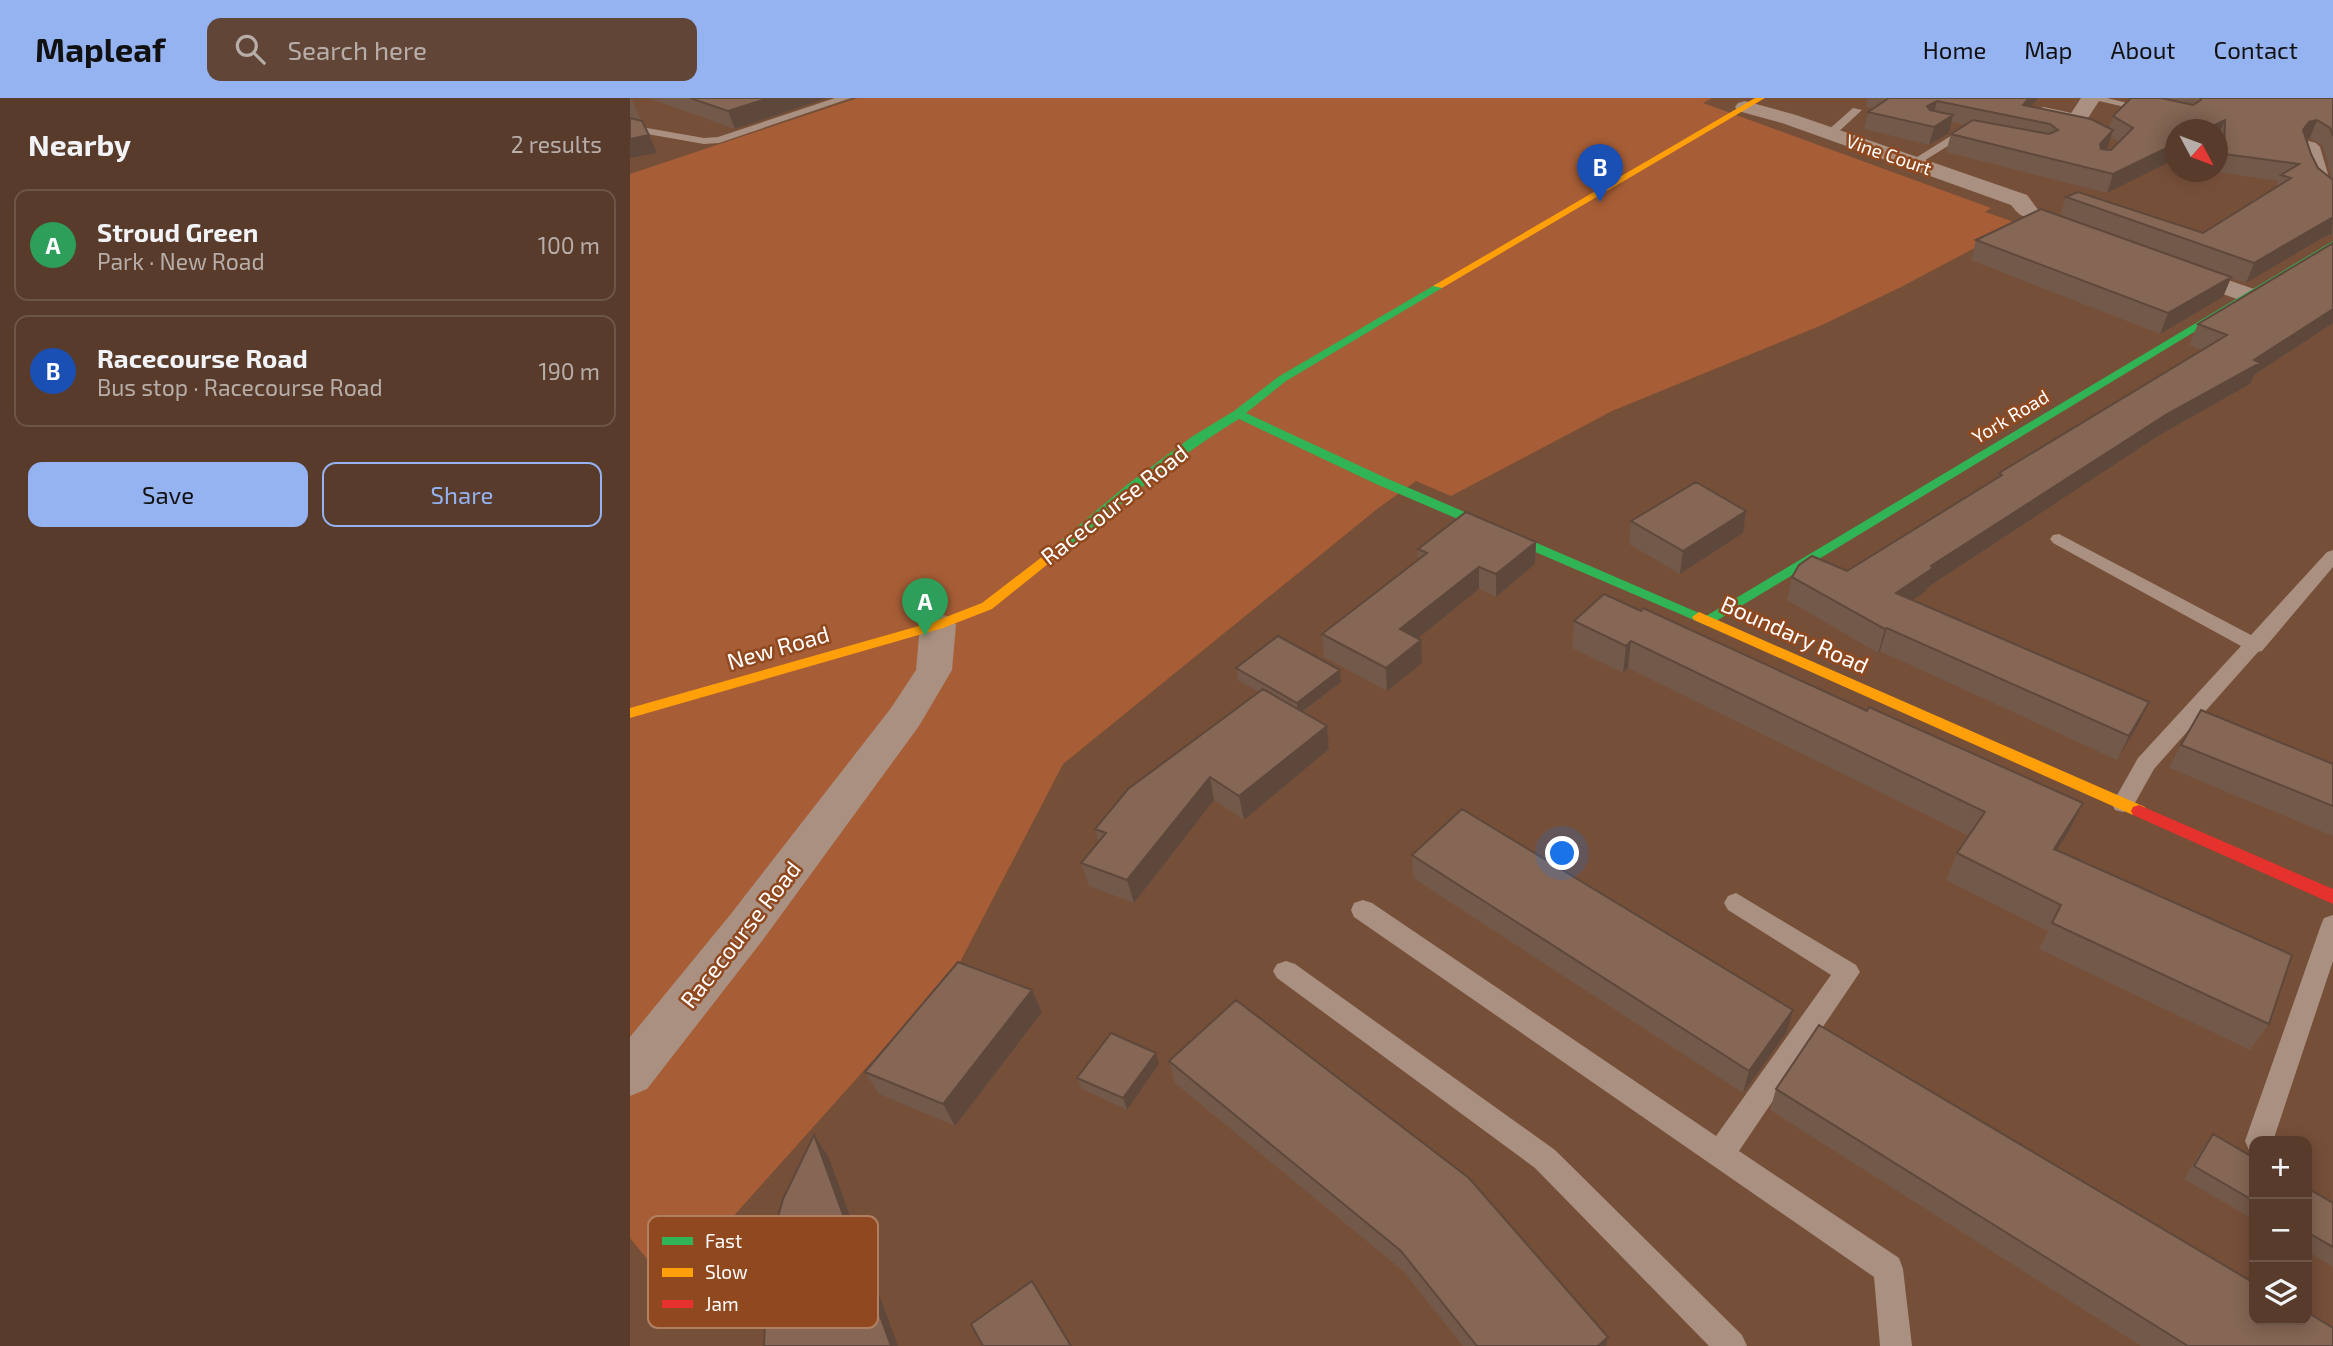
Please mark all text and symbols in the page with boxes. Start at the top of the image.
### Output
search box [207,18,697,81]
text: Mapleaf [35,29,165,69]
icon: search [231,30,269,68]
text: Search here [287,34,427,65]
text: Home [1923,35,1986,64]
text: Map [2024,35,2072,64]
text: About [2110,35,2176,64]
text: Contact [2214,35,2298,64]
north arrow [2165,119,2228,182]
text: Nearby [28,126,131,162]
street label: Vine Court [1843,129,1935,179]
text: 2 results [511,130,602,158]
pin: B [1577,144,1623,202]
text: Stroud Green [97,216,258,247]
text: A [45,231,61,259]
text: 100 m [538,231,600,259]
text: Park · New Road [97,247,265,275]
text: Racecourse Road [97,342,308,373]
text: B [46,357,60,385]
text: 190 m [539,357,600,385]
text: Bus stop · Racecourse Road [97,373,383,401]
street label: York Road [1967,384,2053,448]
street label: Racecourse Road [1035,438,1193,570]
button: Save [28,462,308,527]
button: Share [322,462,602,527]
pin: A [902,578,948,636]
street label: Boundary Road [1717,589,1873,679]
street label: New Road [724,619,832,675]
your location [1545,836,1579,870]
street label: Racecourse Road [674,855,806,1013]
map controls [2249,1136,2312,1325]
button: + [2249,1136,2312,1199]
button: − [2249,1199,2312,1262]
legend [648,1216,878,1328]
text: Fast [705,1229,742,1252]
text: Slow [705,1260,748,1283]
button: layers [2249,1262,2312,1325]
text: Jam [705,1292,739,1315]

